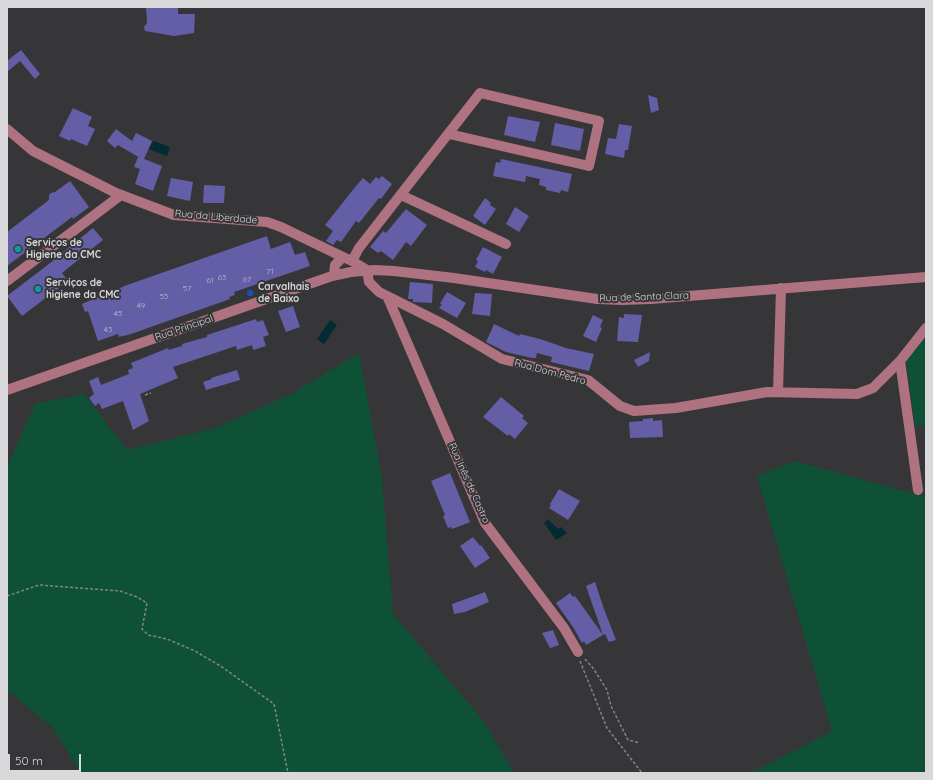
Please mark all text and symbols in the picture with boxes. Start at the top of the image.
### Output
street label: Rua da Liberdade [174,207,258,227]
place label: Serviços de Higiene da CMC [26,237,101,260]
marker: Serviços de Higiene da CMC [13,244,23,254]
house number: 71 [266,267,274,277]
house number: 63 [218,273,226,283]
house number: 67 [243,275,251,285]
house number: 61 [206,276,214,286]
place label: Serviços de higiene da CMC [46,277,120,300]
place label: Carvalhais de Baixo [258,281,309,304]
marker: Serviços de higiene da CMC [33,284,43,294]
house number: 57 [183,284,191,294]
marker: Carvalhais de Baixo [245,288,255,298]
street label: Rua de Santa Clara [599,289,689,305]
house number: 53 [160,292,168,302]
house number: 49 [137,301,145,311]
house number: 45 [114,309,122,319]
street label: Rua Principal [153,312,215,344]
house number: 43 [104,325,112,335]
street label: Rua Dom Pedro [513,357,587,387]
street label: Rua Inês de Castro [446,441,492,525]
scale bar [10,746,83,772]
text: 50 m [15,753,43,768]

